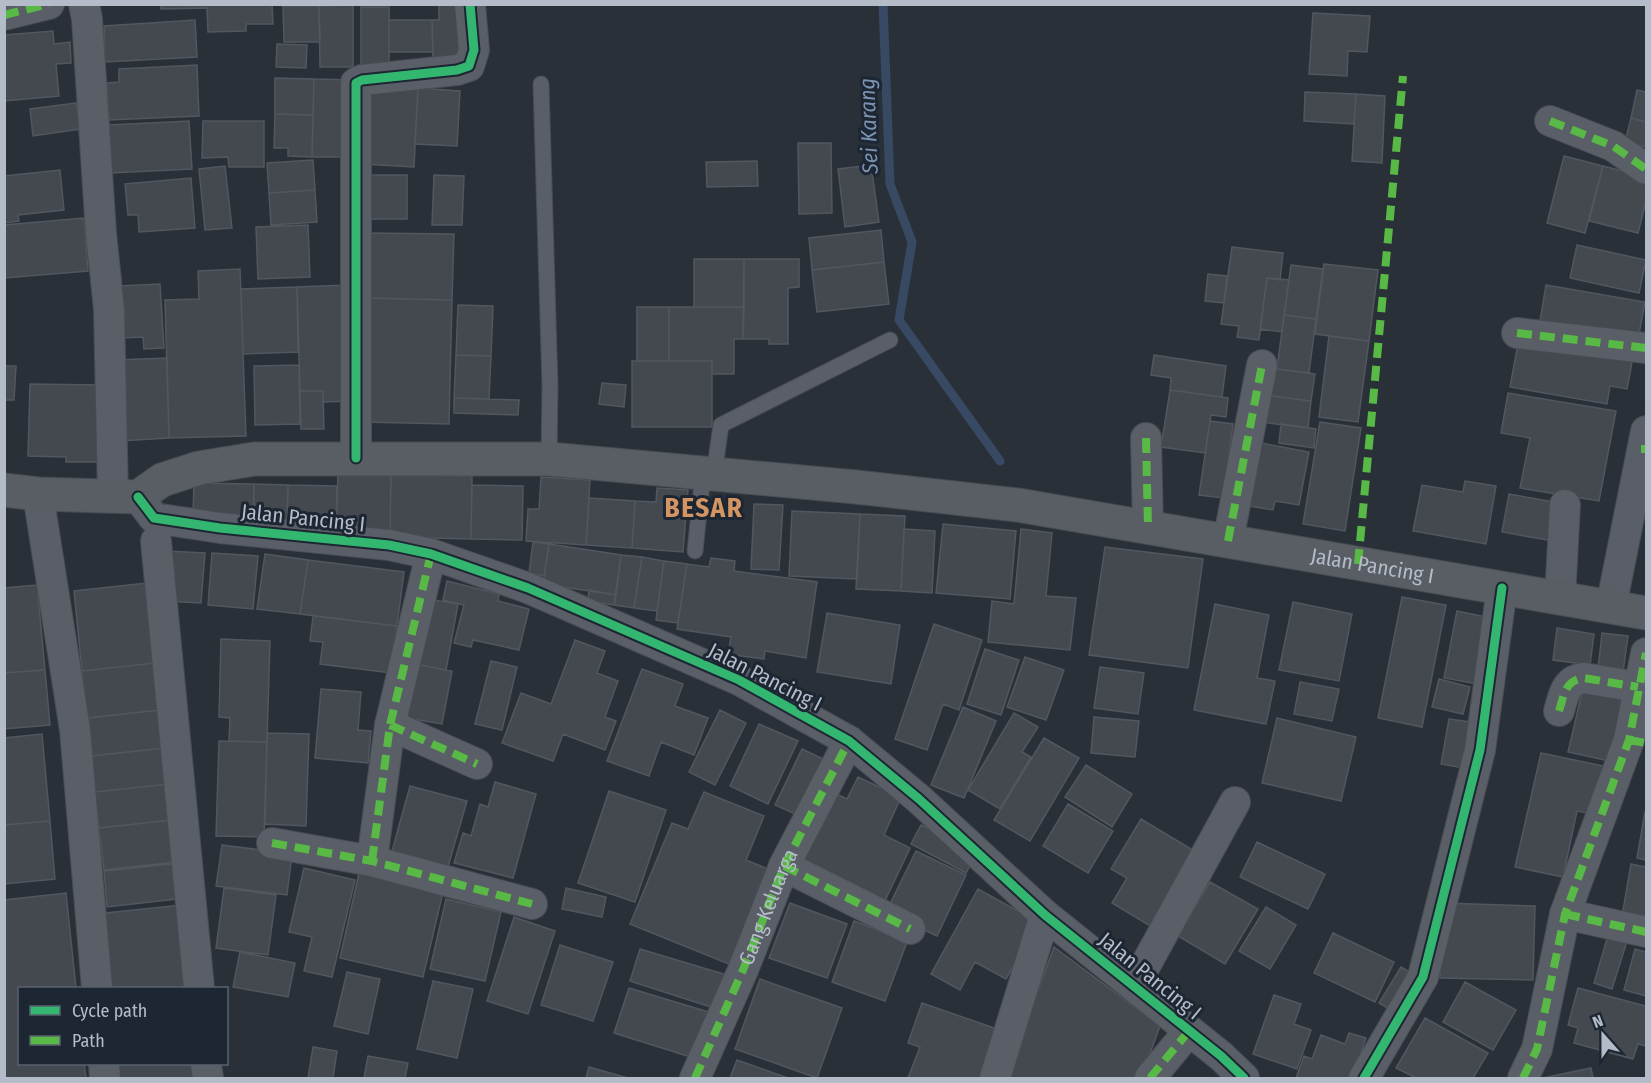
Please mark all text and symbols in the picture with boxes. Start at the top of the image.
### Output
water label: Sei Karang [853,78,884,175]
district label: BESAR [665,492,743,524]
street label: Jalan Pancing I [240,499,366,537]
street label: Jalan Pancing I [1309,543,1436,589]
street label: Jalan Pancing I [704,637,826,717]
street label: Gang Keluarga [733,844,804,969]
street label: Jalan Pancing I [1093,927,1207,1025]
legend [18,987,228,1065]
text: Cycle path [72,1000,147,1022]
north arrow [1573,1005,1633,1065]
text: N [1590,1011,1606,1032]
text: Path [72,1030,105,1052]

